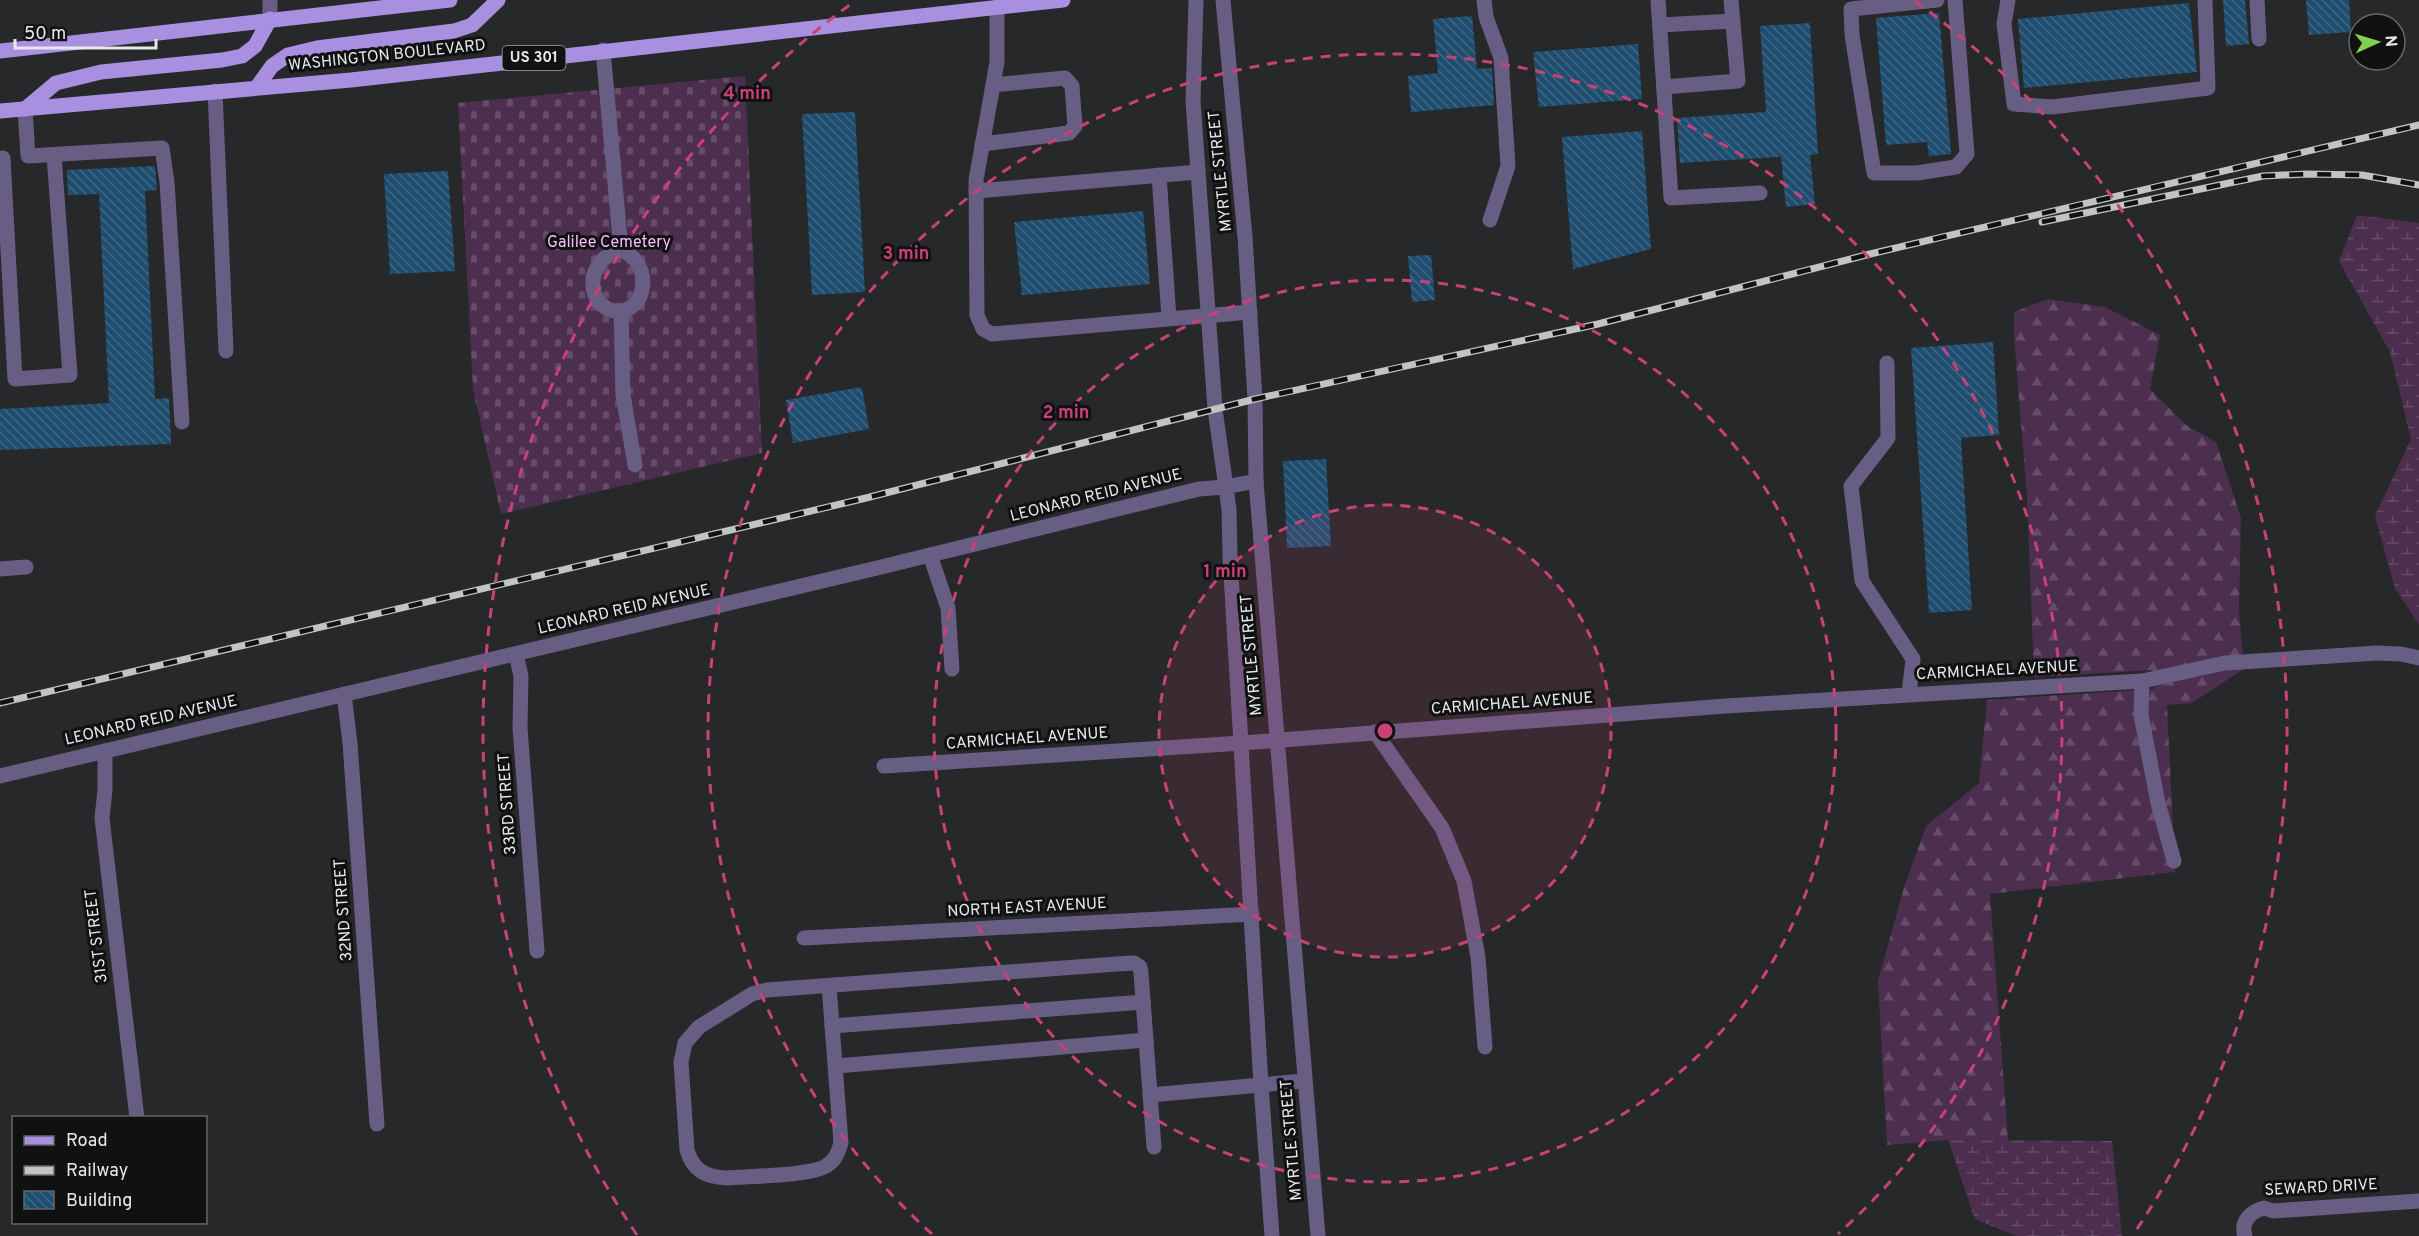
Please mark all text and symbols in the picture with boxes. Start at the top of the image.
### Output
scale bar [15,12,156,50]
north arrow [2347,12,2407,72]
text: 50 m [24,23,66,46]
text: N [2380,35,2400,48]
street label: WASHINGTON BOULEVARD [287,36,487,76]
road number: US 301 [502,46,566,70]
text: 4 min [723,83,771,106]
street label: MYRTLE STREET [1205,109,1237,233]
park label: Galilee Cemetery [547,233,671,253]
text: 3 min [883,243,929,266]
text: 2 min [1042,402,1090,425]
street label: LEONARD REID AVENUE [1008,465,1184,527]
text: 1 min [1203,561,1247,584]
street label: LEONARD REID AVENUE [536,580,712,640]
street label: MYRTLE STREET [1237,593,1267,717]
street label: CARMICHAEL AVENUE [1915,657,2079,685]
street label: CARMICHAEL AVENUE [1430,688,1594,720]
street label: LEONARD REID AVENUE [63,691,239,751]
centre of rings [1375,721,1395,741]
street label: CARMICHAEL AVENUE [945,723,1109,755]
street label: 33RD STREET [494,752,522,856]
street label: 32ND STREET [330,858,358,962]
street label: 31ST STREET [81,888,113,984]
street label: NORTH EAST AVENUE [947,894,1107,922]
street label: MYRTLE STREET [1277,1078,1307,1202]
legend [12,1116,207,1224]
text: Road [66,1130,108,1153]
text: Railway [66,1160,128,1183]
street label: SEWARD DRIVE [2264,1175,2378,1201]
text: Building [66,1190,132,1213]

